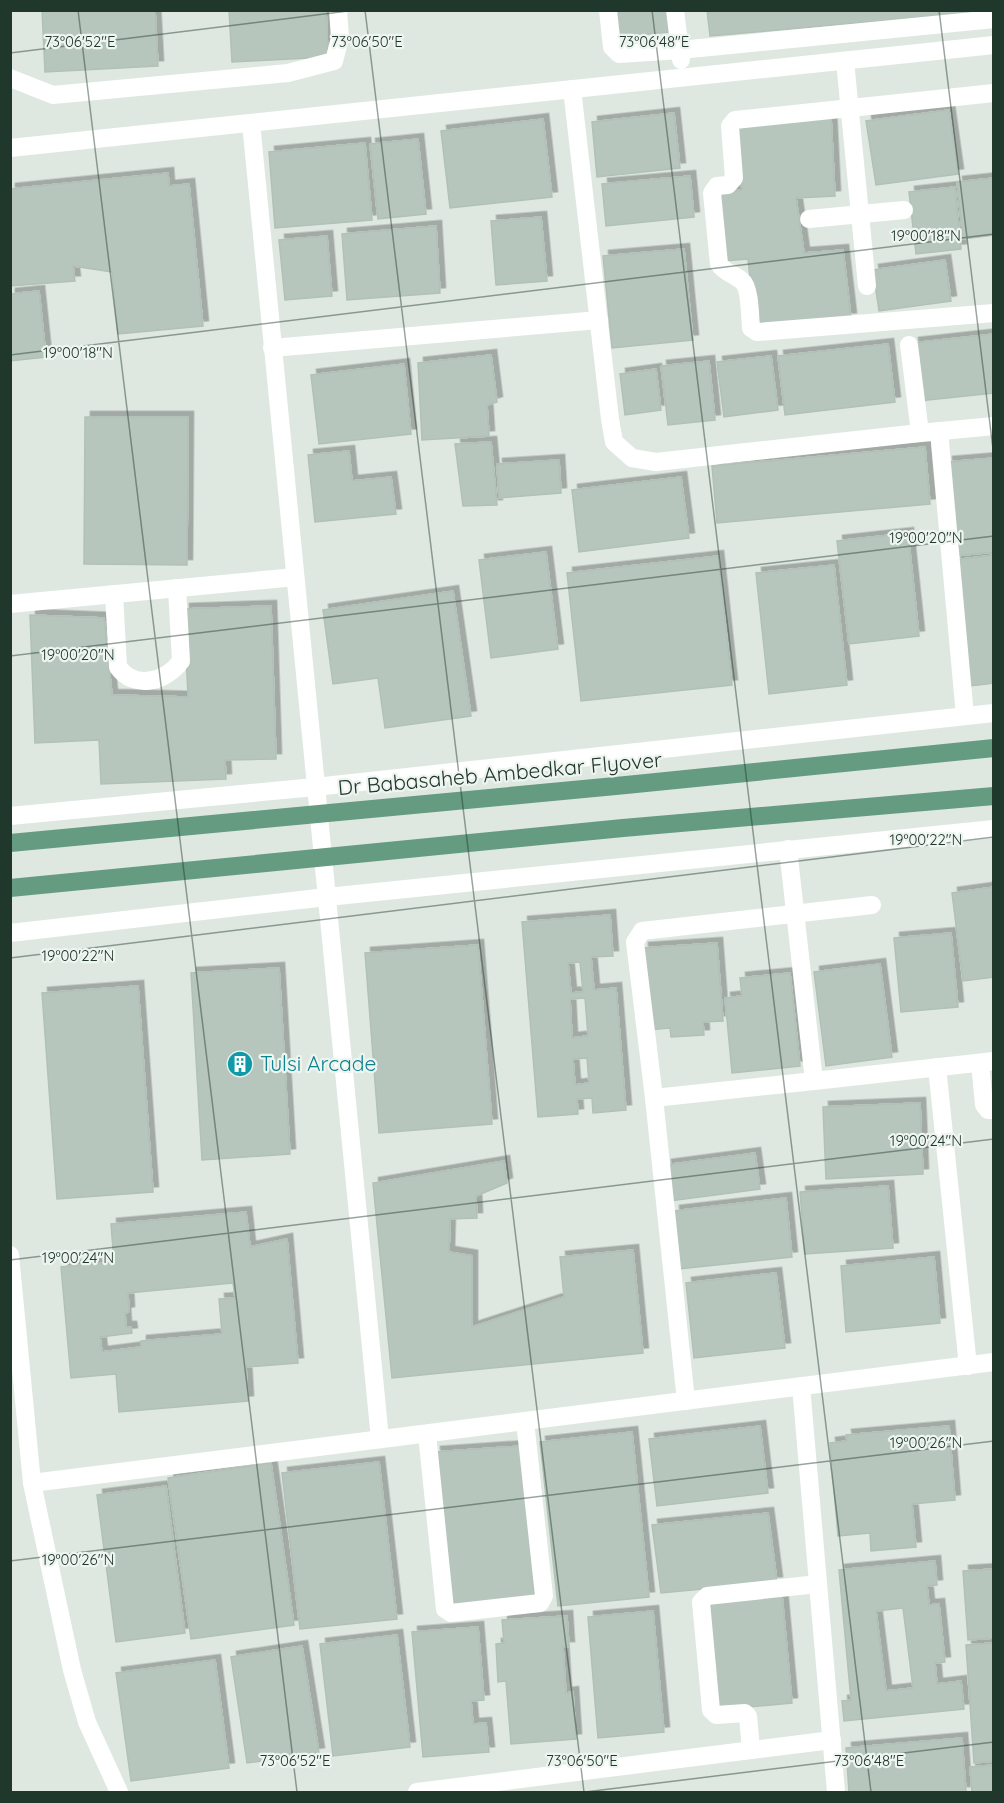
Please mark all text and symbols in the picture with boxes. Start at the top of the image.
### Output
text: 73°06'52"E [44,32,116,51]
text: 73°06'50"E [331,32,403,51]
text: 73°06'48"E [619,32,689,51]
text: 19°00'18"N [891,226,961,245]
text: 19°00'18"N [43,343,113,362]
text: 19°00'20"N [889,528,963,547]
text: 19°00'20"N [41,645,115,664]
street label: Dr Babasaheb Ambedkar Flyover [337,746,663,800]
text: 19°00'22"N [890,830,962,849]
text: 19°00'22"N [42,946,114,965]
building icon: Tulsi Arcade [225,1049,255,1079]
place label: Tulsi Arcade [260,1050,376,1076]
text: 19°00'24"N [890,1131,962,1150]
text: 19°00'24"N [42,1248,114,1267]
text: 19°00'26"N [890,1433,962,1452]
text: 19°00'26"N [42,1550,114,1569]
text: 73°06'52"E [259,1751,331,1770]
text: 73°06'50"E [546,1751,618,1770]
text: 73°06'48"E [834,1751,904,1770]

